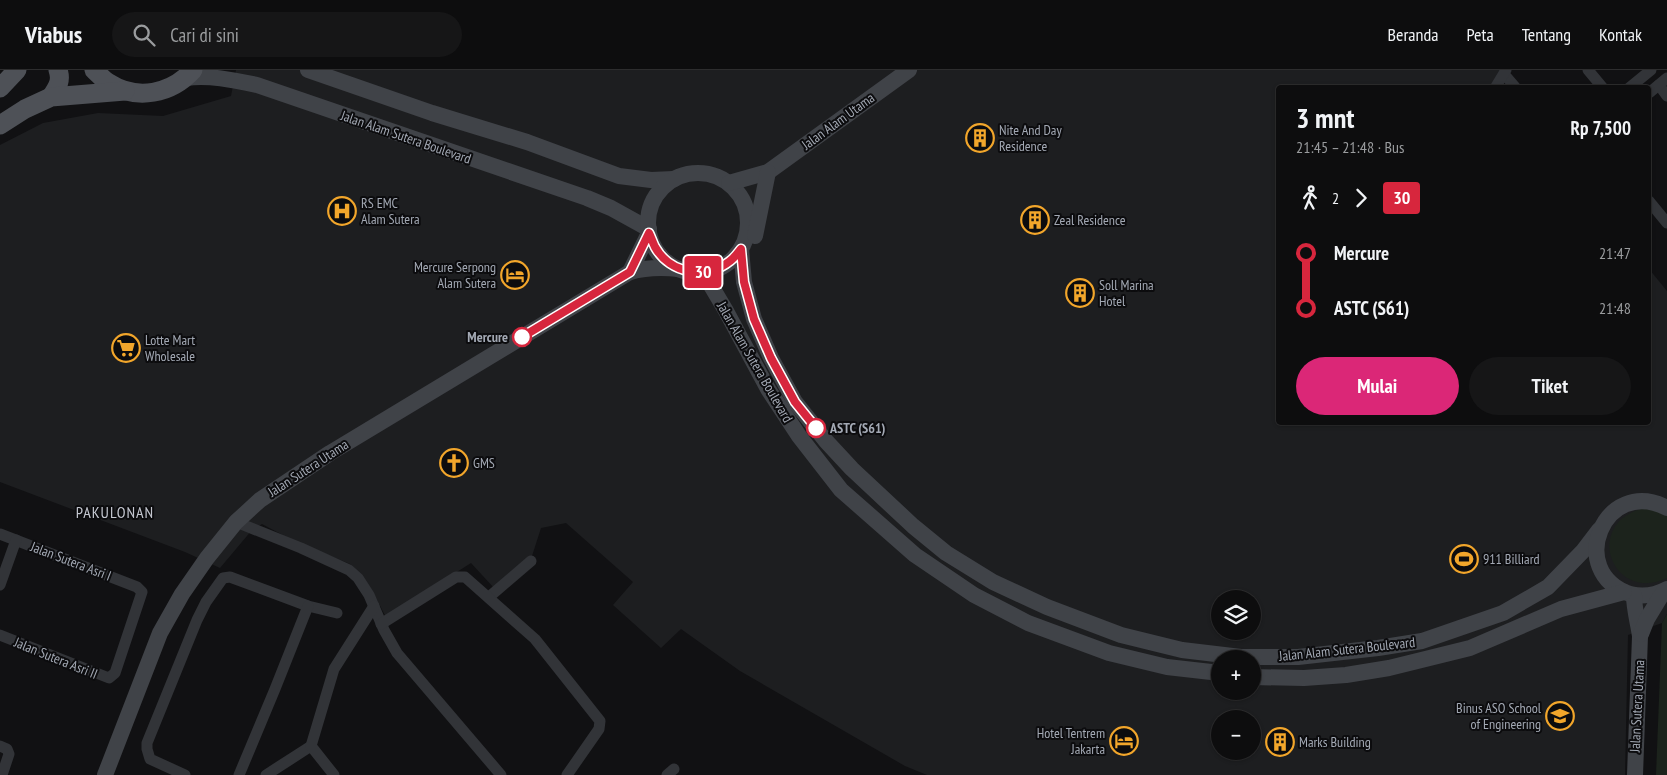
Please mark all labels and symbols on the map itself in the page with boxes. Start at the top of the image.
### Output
street label: Jalan Alam Utama [797,89,878,154]
street label: Jalan Alam Sutera Boulevard [338,106,474,168]
place label: Nite And Day Residence [999,121,1062,155]
building icon: Nite And Day Residence [965,123,995,153]
place label: RS EMC Alam Sutera [361,194,420,228]
hospital icon: RS EMC Alam Sutera [327,196,357,226]
building icon: Zeal Residence [1020,205,1050,235]
place label: Zeal Residence [1054,211,1126,229]
line badge: 30 [680,256,726,288]
place label: Mercure Serpong Alam Sutera [414,258,496,292]
hotel icon: Mercure Serpong Alam Sutera [500,260,530,290]
place label: Soll Marina Hotel [1099,276,1154,310]
building icon: Soll Marina Hotel [1065,278,1095,308]
street label: Jalan Alam Sutera Boulevard [713,297,797,426]
marker: Mercure [512,327,532,347]
place label: Mercure [467,328,508,346]
place label: Lotte Mart Wholesale [145,331,195,365]
supermarket icon: Lotte Mart Wholesale [111,333,141,363]
marker: ASTC (S61) [806,418,826,438]
place label: ASTC (S61) [829,419,886,437]
street label: Jalan Sutera Utama [264,435,352,501]
church icon: GMS [439,448,469,478]
place label: GMS [473,454,495,472]
district label: PAKULONAN [76,502,154,522]
street label: Jalan Sutera Asri I [27,537,114,585]
sports icon: 911 Billiard [1449,544,1479,574]
place label: 911 Billiard [1483,550,1540,568]
street label: Jalan Sutera Asri II [11,633,100,683]
street label: Jalan Alam Sutera Boulevard [1277,633,1416,665]
street label: Jalan Sutera Utama [1626,659,1648,754]
place label: Binus ASO School of Engineering [1456,699,1542,733]
school or university icon: Binus ASO School of Engineering [1545,701,1575,731]
place label: Hotel Tentrem Jakarta [1037,724,1105,758]
hotel icon: Hotel Tentrem Jakarta [1109,726,1139,756]
building icon: Marks Building [1265,727,1295,757]
place label: Marks Building [1299,733,1371,751]

